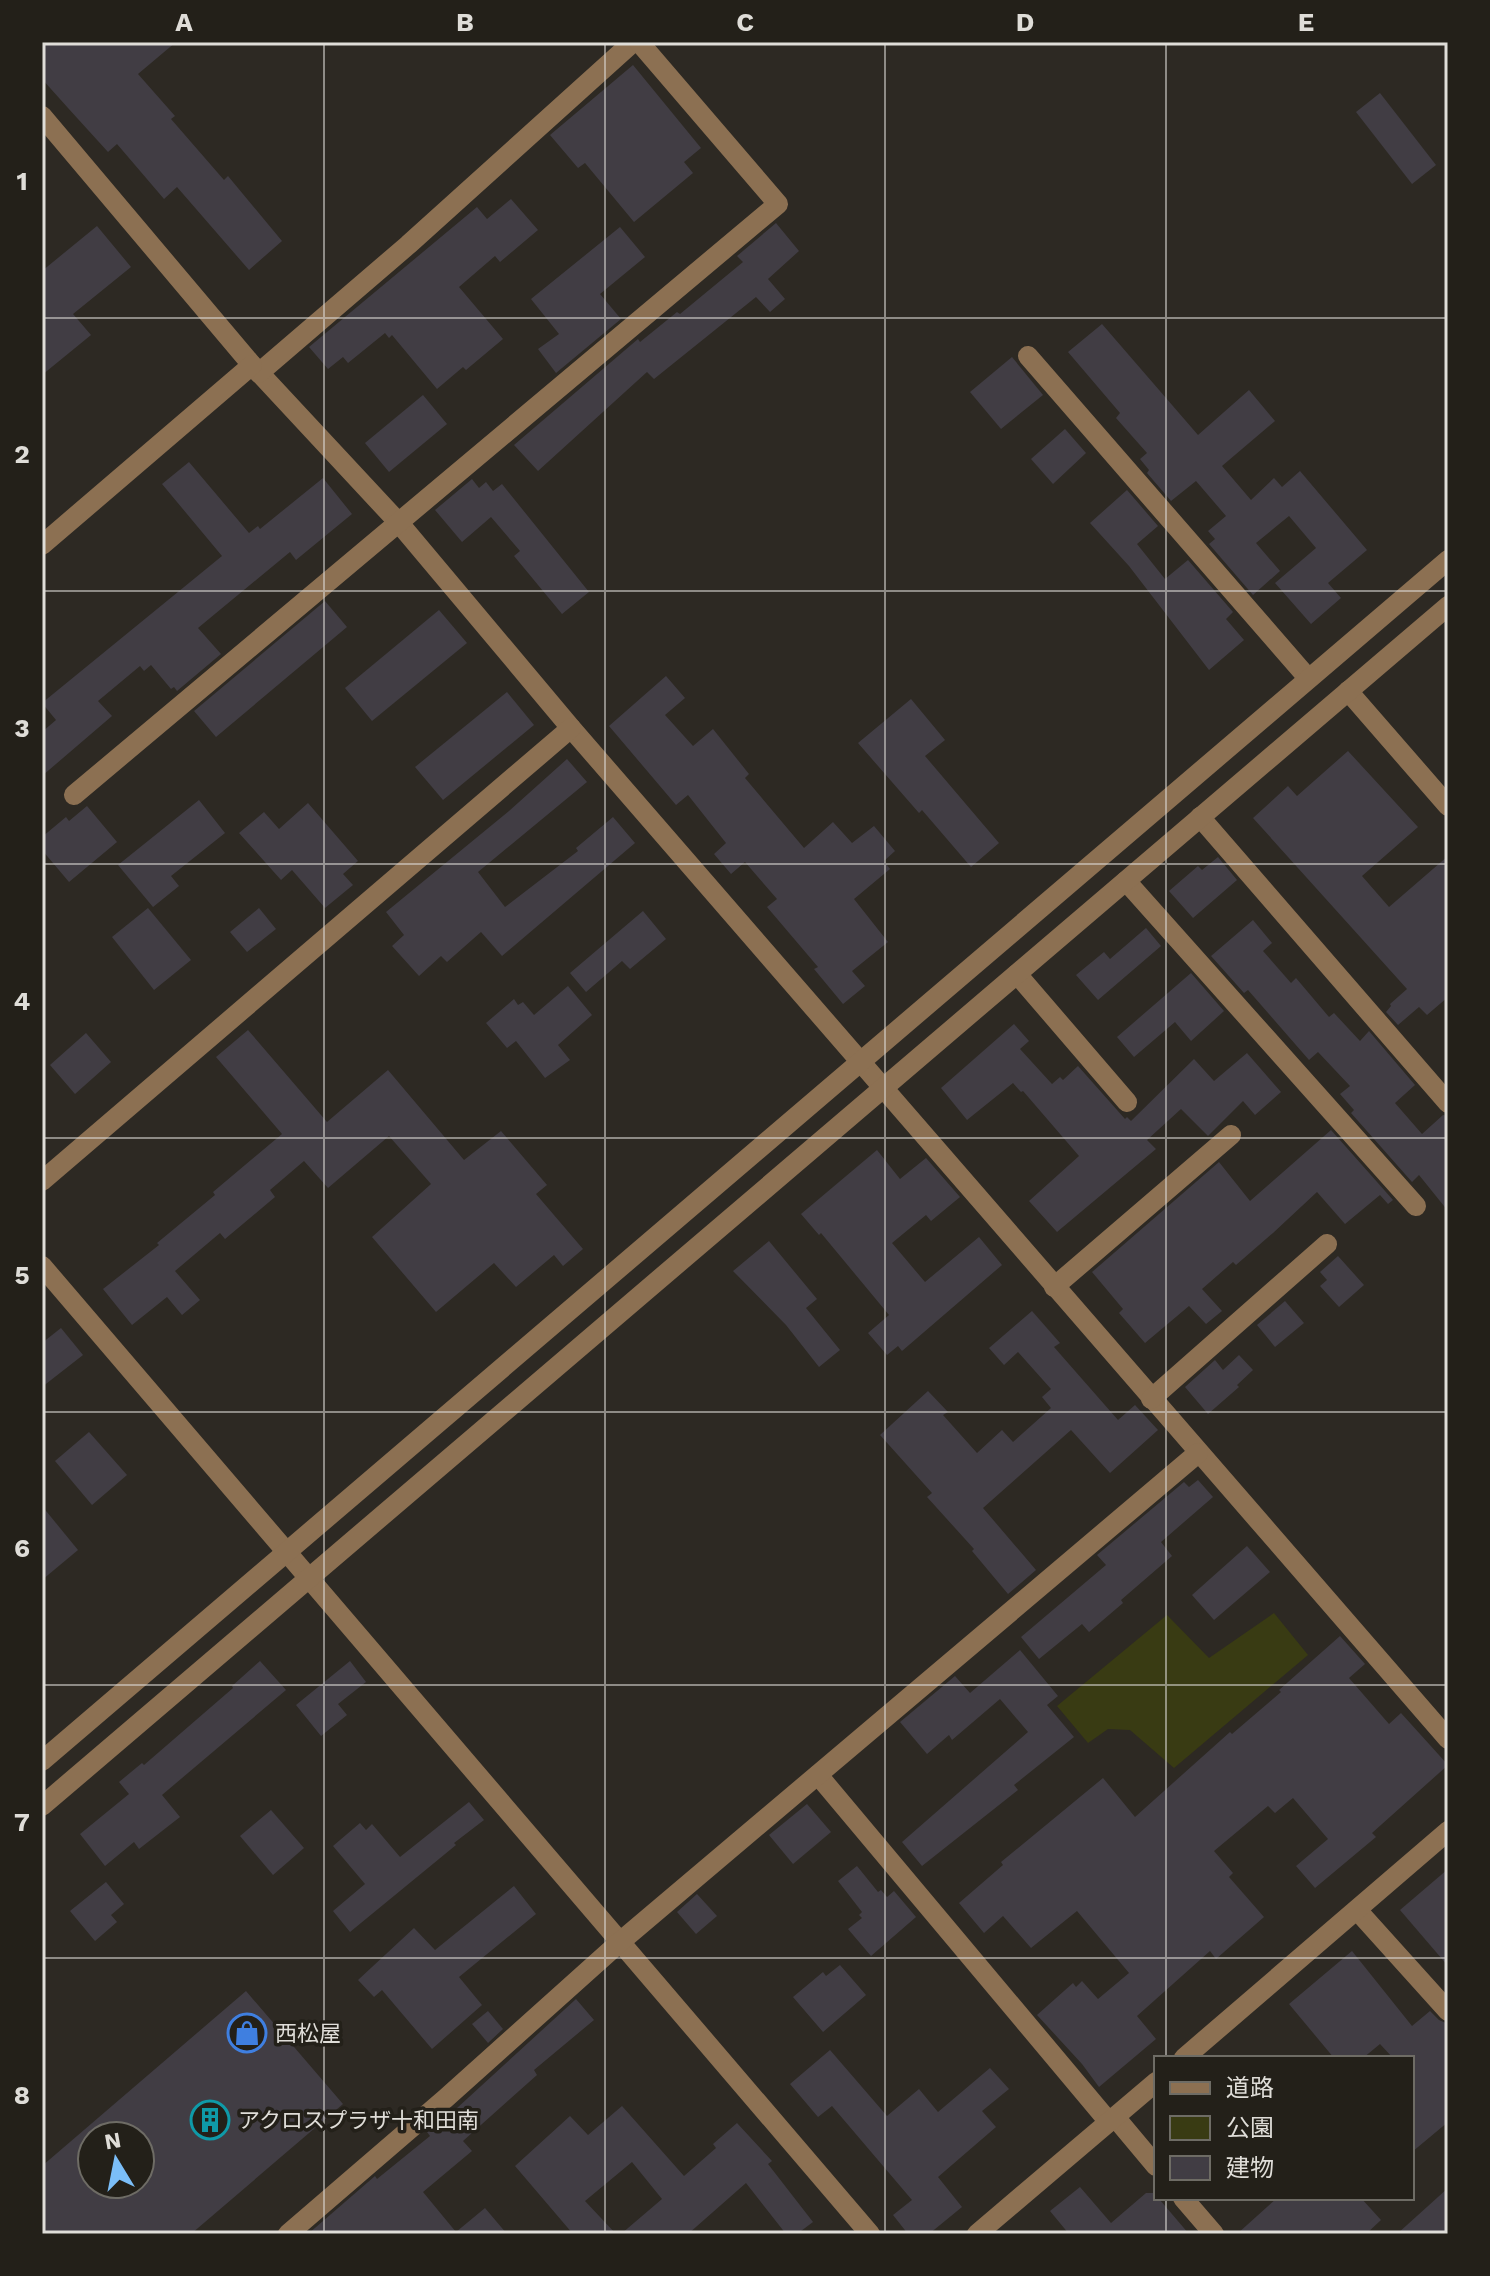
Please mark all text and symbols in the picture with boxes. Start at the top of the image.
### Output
text: A [175,7,193,37]
text: B [456,7,474,37]
text: C [736,7,754,37]
text: D [1016,7,1034,37]
text: E [1298,7,1314,37]
text: 1 [16,166,28,196]
text: 2 [14,439,30,469]
text: 3 [14,713,30,743]
text: 4 [14,986,31,1016]
text: 5 [14,1260,30,1290]
text: 6 [14,1533,30,1563]
text: 7 [14,1807,30,1837]
shop icon: 西松屋 [226,2012,268,2054]
place label: 西松屋 [275,2021,341,2046]
legend [1154,2056,1414,2200]
text: 道路 [1226,2074,1274,2102]
text: 8 [14,2080,30,2110]
building icon: アクロスプラザ十和田南 [189,2099,231,2141]
place label: アクロスプラザ十和田南 [238,2108,479,2133]
text: 公園 [1226,2114,1274,2142]
north arrow [76,2120,156,2200]
text: N [102,2127,123,2155]
text: 建物 [1226,2154,1274,2182]

